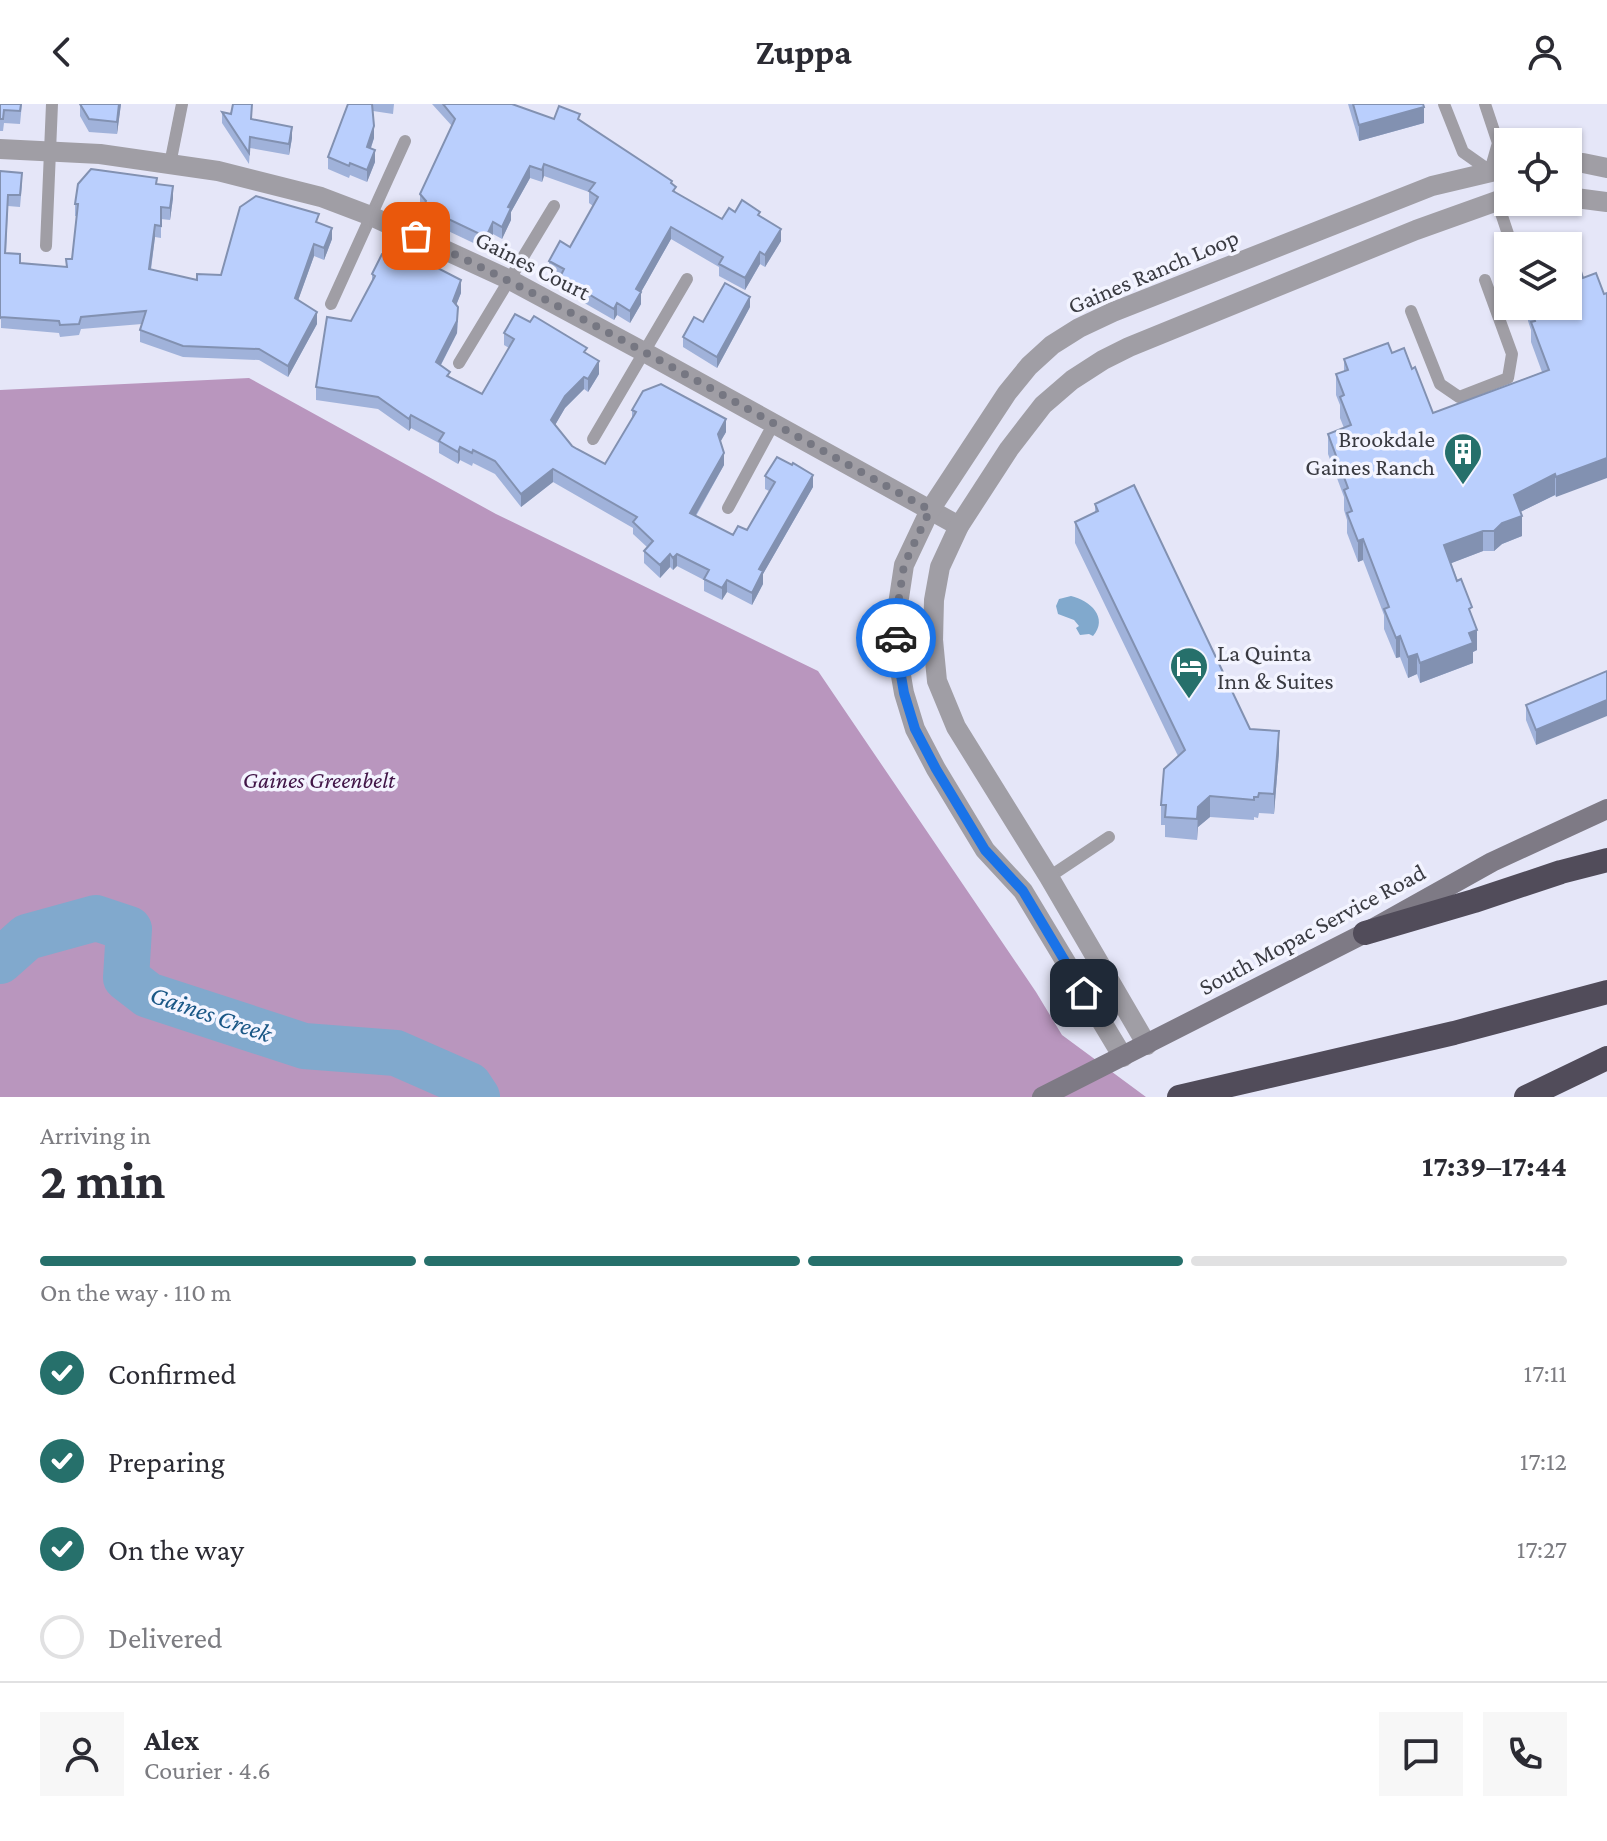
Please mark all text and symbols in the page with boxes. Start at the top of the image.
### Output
icon: back [40,30,84,74]
icon: person [1523,30,1567,74]
text: Zuppa [755,32,852,72]
map controls [1494,128,1582,320]
button: locate [1494,128,1582,216]
pin [382,202,450,270]
icon: bag [394,214,438,258]
street label: Gaines Ranch Loop [1064,223,1242,319]
street label: Gaines Court [471,225,596,306]
button: layers [1494,232,1582,320]
place label: Brookdale Gaines Ranch [1305,425,1435,480]
building icon: Brookdale Gaines Ranch [1442,431,1484,486]
courier [856,598,936,678]
icon: car [874,616,918,660]
place label: La Quinta Inn & Suites [1217,639,1334,694]
hotel icon: La Quinta Inn & Suites [1168,645,1210,700]
park label: Gaines Greenbelt [243,766,396,793]
street label: South Mopac Service Road [1194,858,1430,1000]
pin [1050,959,1118,1027]
icon: home [1062,971,1106,1015]
water label: Gaines Creek [146,980,277,1049]
text: Arriving in [40,1121,151,1150]
text: 17:39–17:44 [1422,1149,1567,1182]
text: 2 min [40,1151,165,1209]
text: On the way · 110 m [40,1278,232,1307]
icon: check [40,1351,84,1395]
text: Confirmed [108,1357,236,1390]
text: 17:11 [1524,1359,1567,1388]
icon: check [40,1439,84,1483]
text: Preparing [108,1445,225,1478]
text: 17:12 [1520,1447,1567,1476]
icon: check [40,1527,84,1571]
text: On the way [108,1533,244,1566]
text: 17:27 [1517,1535,1567,1564]
text: Delivered [108,1621,223,1654]
button: person [40,1712,124,1796]
button: chat [1379,1712,1463,1796]
button: phone [1483,1712,1567,1796]
text: Alex [144,1723,199,1756]
text: Courier · 4.6 [144,1756,271,1785]

